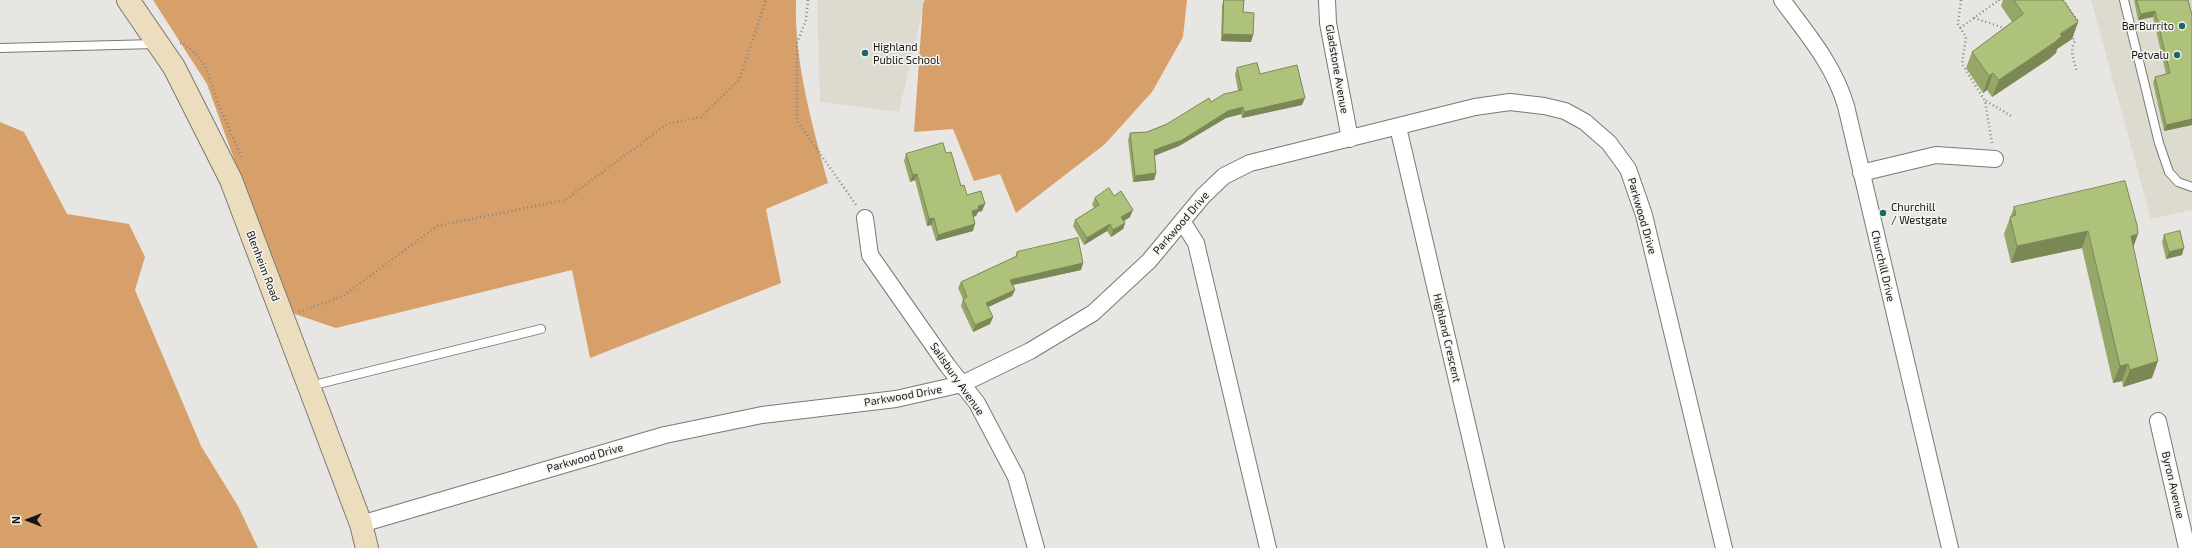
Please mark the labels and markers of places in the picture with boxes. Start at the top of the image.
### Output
place label: BarBurrito [2122,19,2174,33]
marker: BarBurrito [2177,21,2187,31]
place label: Highland Public School [873,40,940,66]
marker: Highland Public School [860,48,870,58]
place label: Petvalu [2131,48,2169,62]
marker: Petvalu [2172,50,2182,60]
place label: Churchill / Westgate [1891,200,1947,226]
marker: Churchill / Westgate [1878,208,1888,218]

